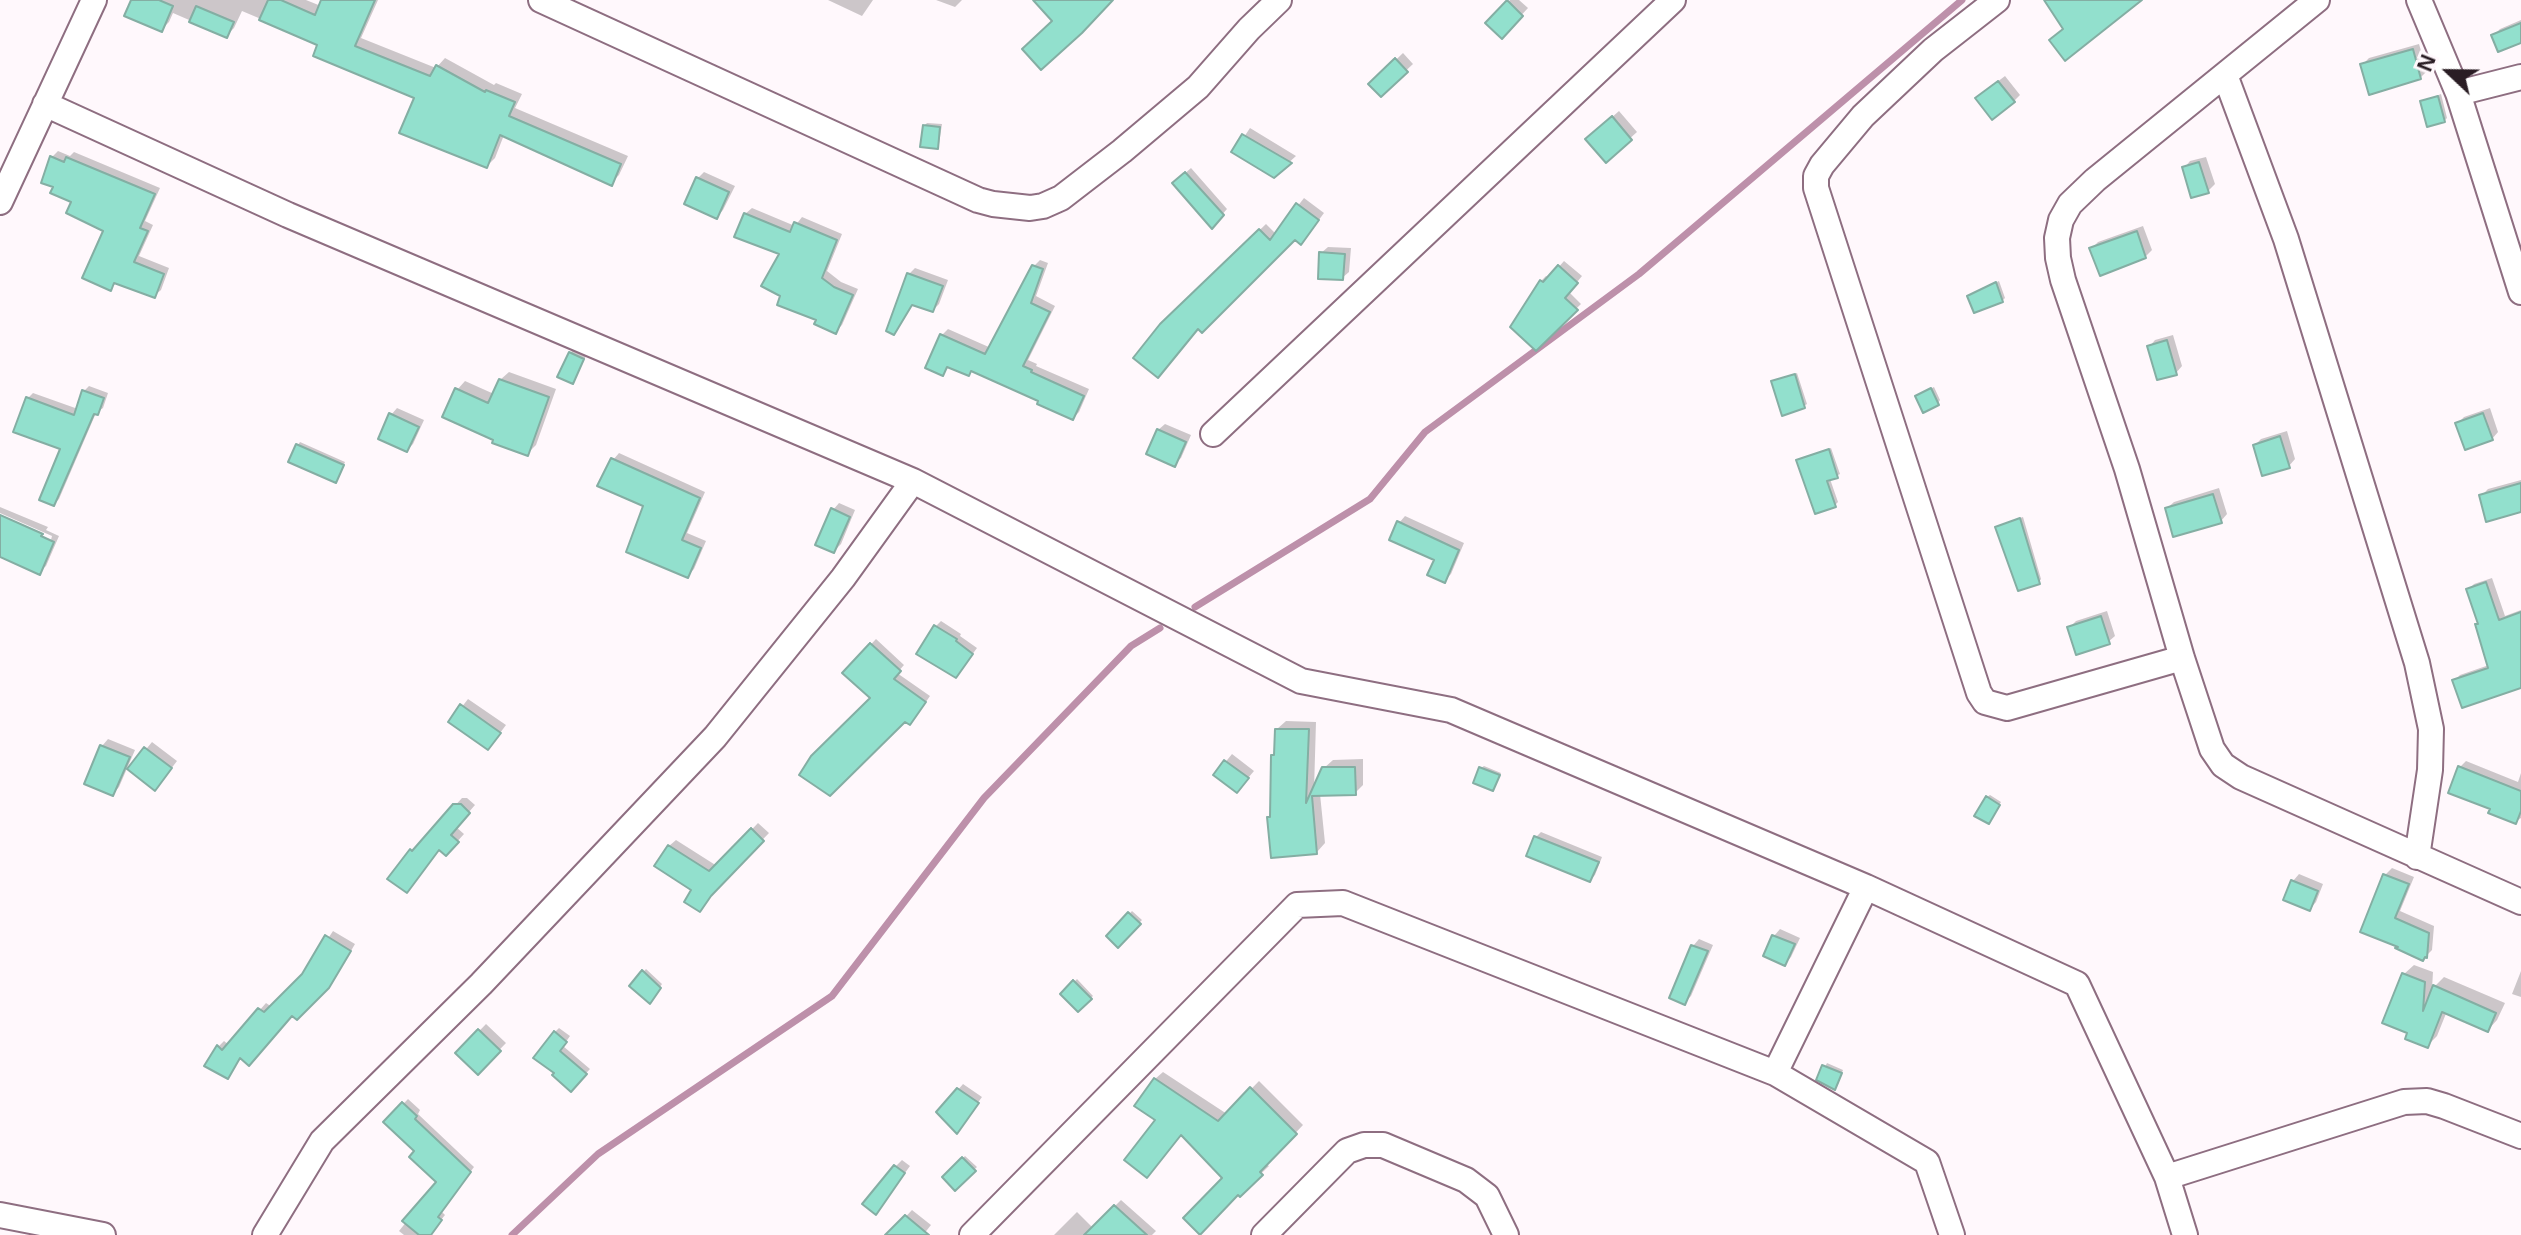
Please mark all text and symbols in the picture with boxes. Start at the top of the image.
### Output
north arrow [2409,32,2489,112]
text: N [2412,51,2441,75]

